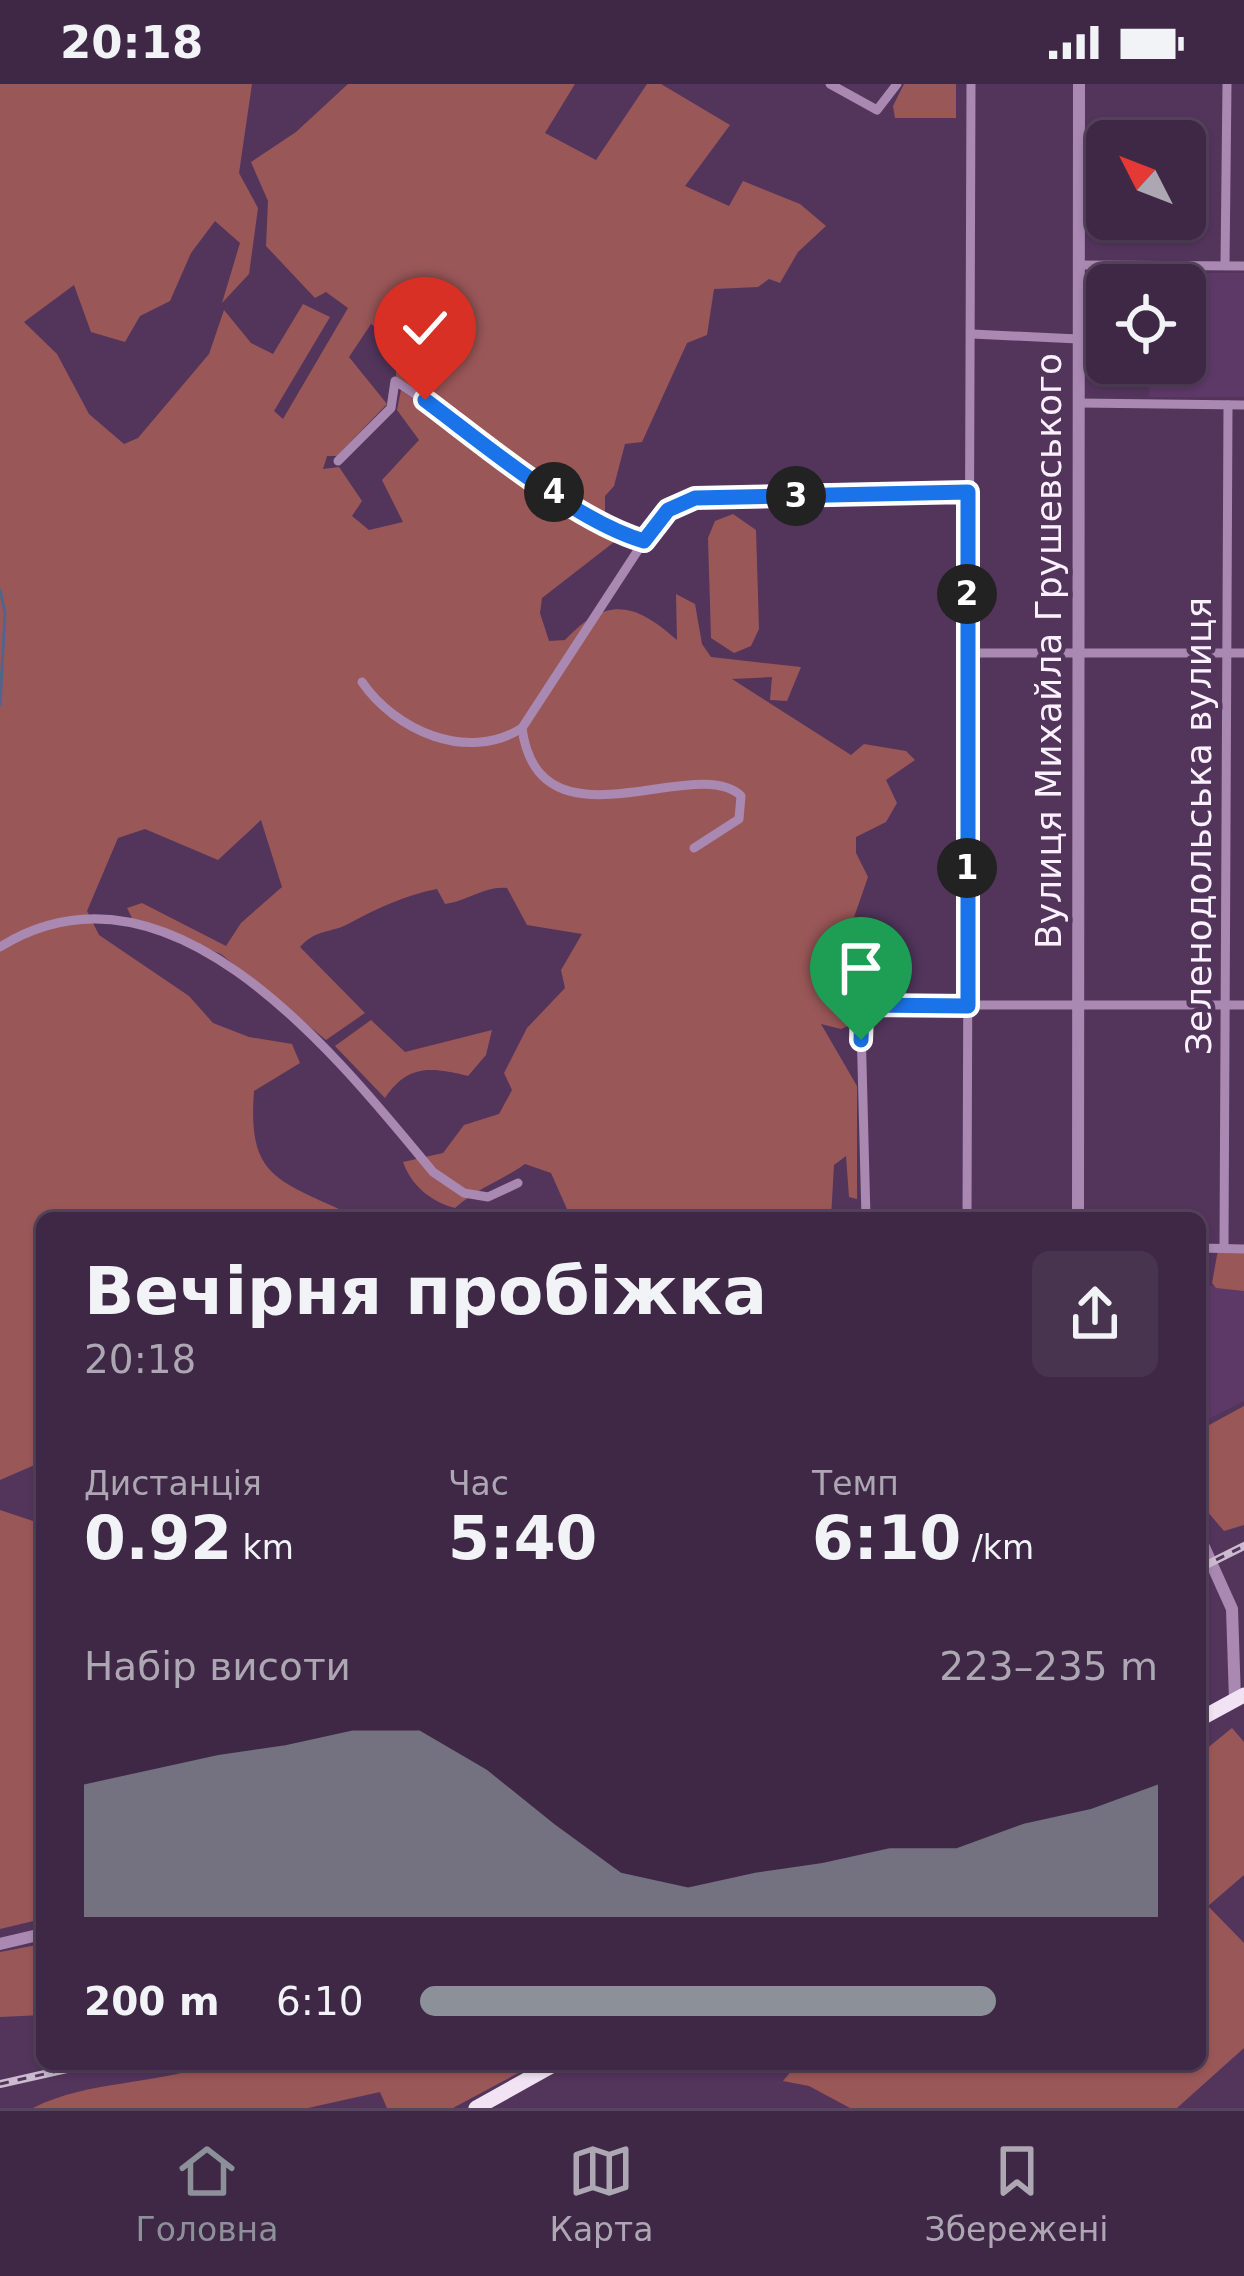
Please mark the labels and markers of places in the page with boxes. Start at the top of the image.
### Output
pin [374,277,476,400]
pin: 4 [524,462,584,522]
pin: 3 [766,466,826,526]
pin: 2 [937,564,997,624]
pin: 1 [937,838,997,898]
pin [810,917,912,1040]

